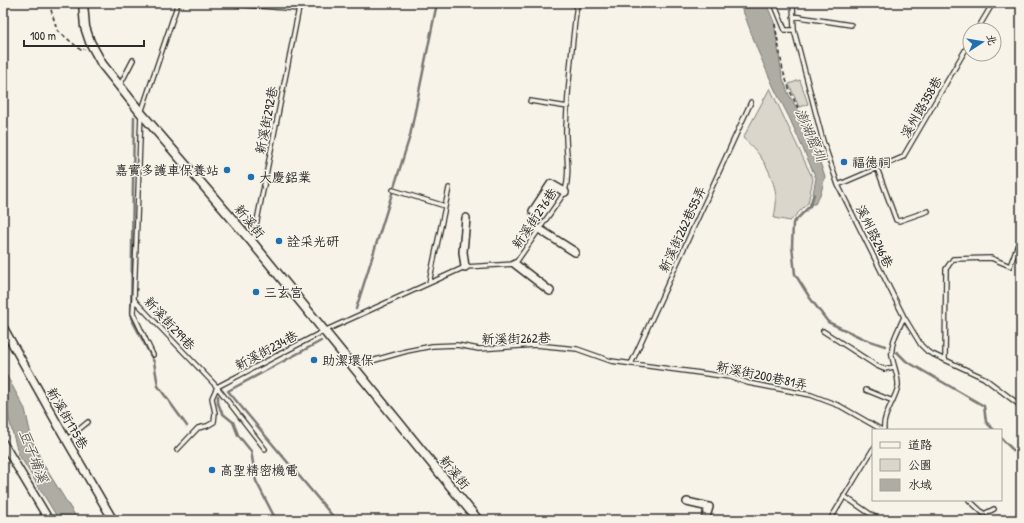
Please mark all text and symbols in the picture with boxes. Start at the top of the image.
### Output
scale bar [24,22,144,48]
north arrow [962,22,1002,62]
text: 100 m [30,27,56,44]
text: 北 [984,33,1000,47]
street label: 溪州路358巷 [896,73,946,141]
street label: 新溪街292巷 [251,84,281,156]
water label: 澎湖窟圳 [791,105,832,166]
place label: 福德祠 [852,153,891,171]
marker: 福德祠 [839,157,849,167]
place label: 嘉實多護車保養站 [115,161,219,179]
marker: 嘉實多護車保養站 [222,165,232,175]
place label: 大慶鋁業 [259,168,311,186]
marker: 大慶鋁業 [246,172,256,182]
street label: 新溪街262巷55弄 [654,183,710,275]
street label: 新溪街276巷 [507,184,561,252]
street label: 新溪街 [231,200,269,242]
street label: 溪州路246巷 [852,201,898,271]
place label: 詮采光研 [287,232,339,250]
marker: 詮采光研 [274,236,284,246]
place label: 三玄宫 [264,283,303,301]
marker: 三玄宫 [251,287,261,297]
street label: 新溪街299巷 [140,292,200,354]
street label: 新溪街234巷 [231,326,301,374]
street label: 新溪街262巷 [481,328,551,348]
place label: 助潔環保 [322,351,374,369]
marker: 助潔環保 [309,355,319,365]
street label: 新溪街200巷81弄 [715,357,809,393]
street label: 新溪街175巷 [43,384,93,452]
water label: 豆子埔溪 [16,426,54,486]
legend [872,429,1002,501]
text: 道路 [908,436,932,453]
street label: 新溪街 [436,451,474,493]
text: 公園 [908,456,932,473]
place label: 高聖精密機電 [220,461,298,479]
marker: 高聖精密機電 [207,465,217,475]
text: 水域 [908,476,932,493]

